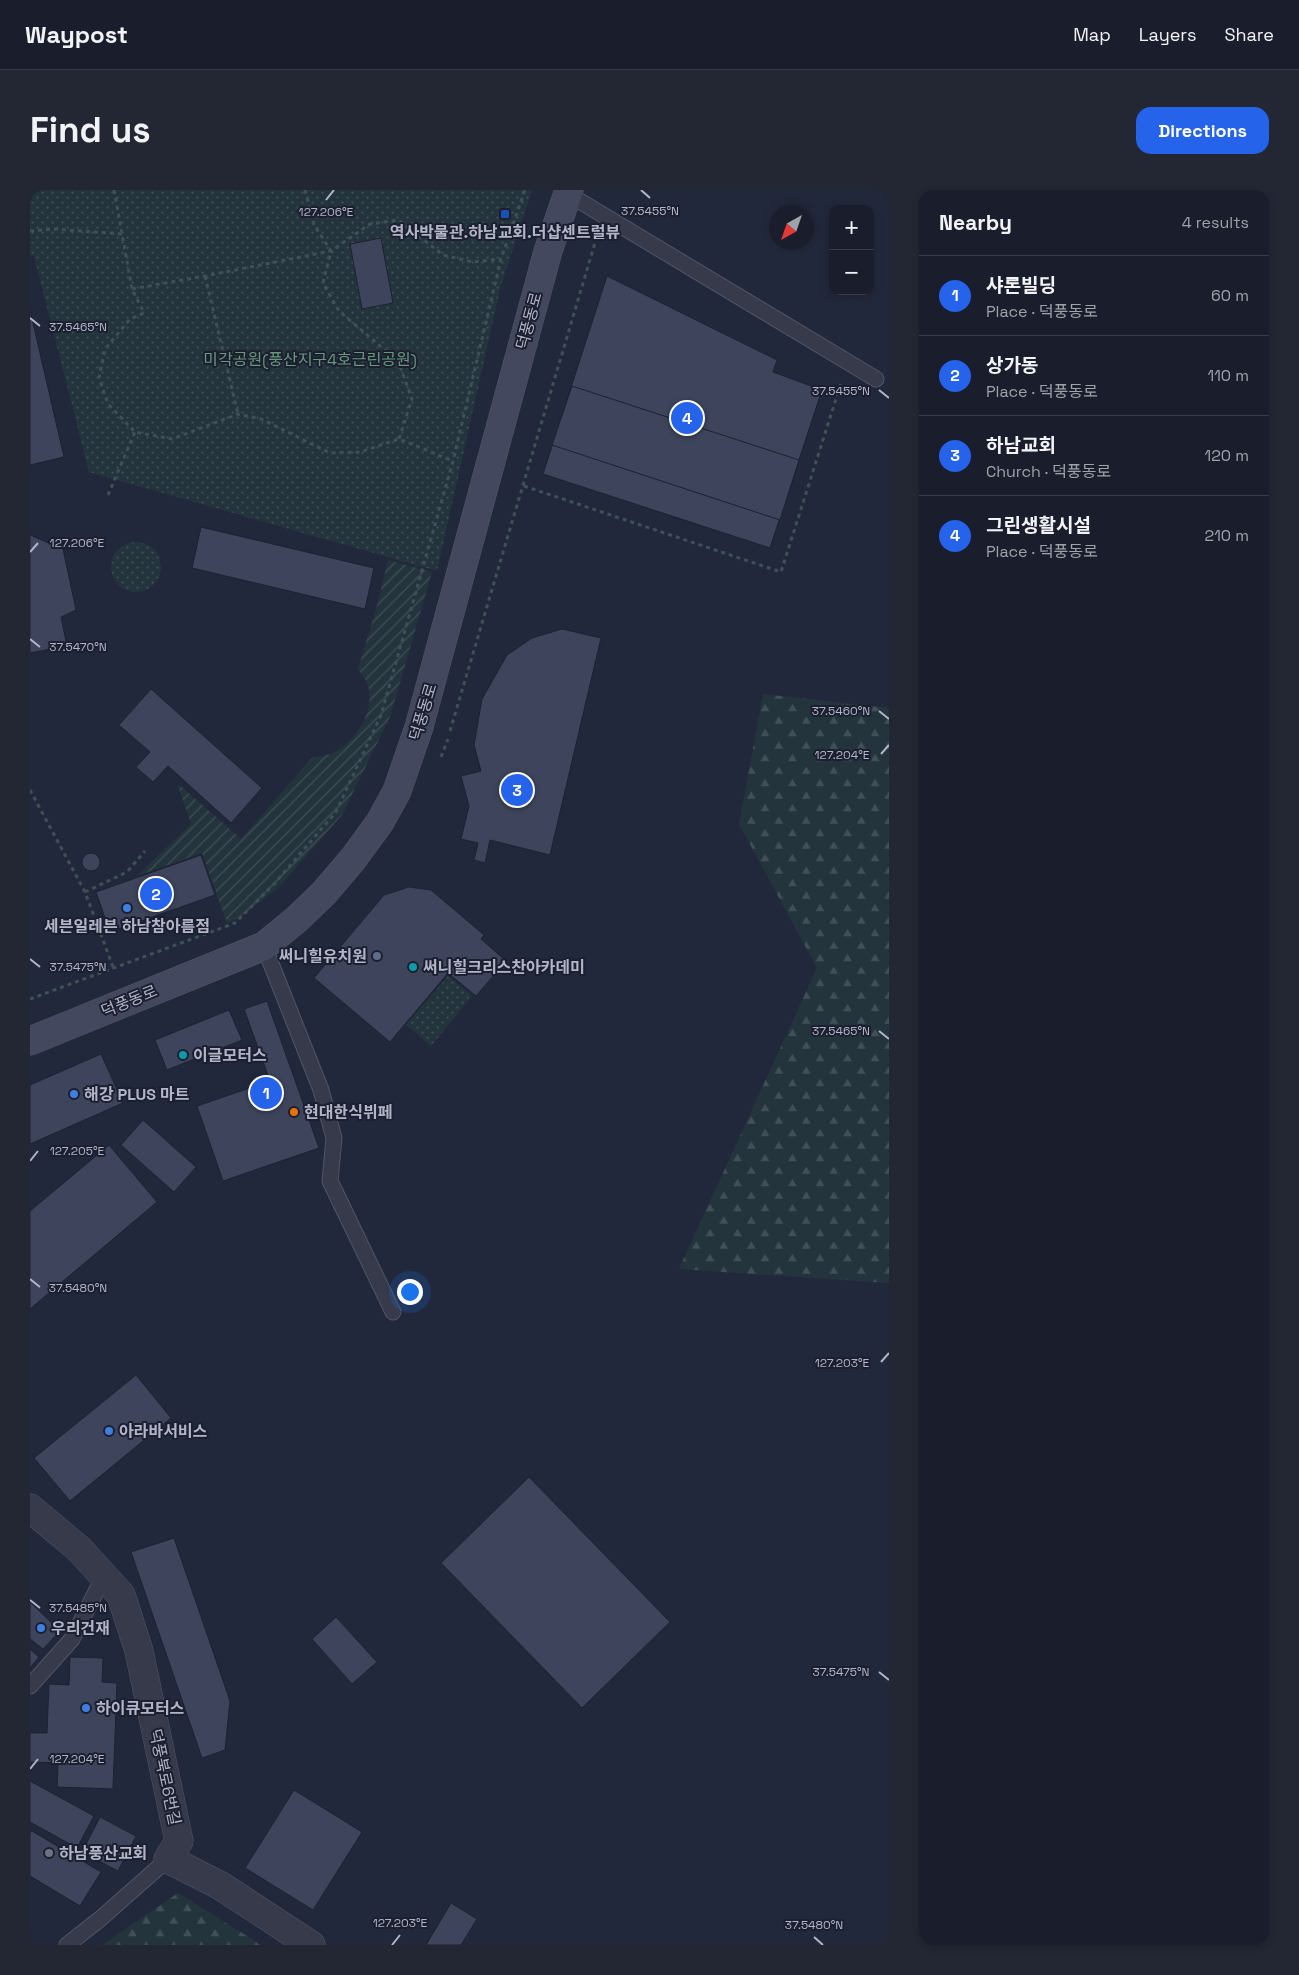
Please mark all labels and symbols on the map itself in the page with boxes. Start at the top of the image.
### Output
text: 37.5455°N [621,203,679,219]
text: 127.206°E [299,204,354,220]
north arrow [769,205,814,250]
marker: 역사박물관.하남교회.더샵센트럴뷰 [499,208,511,220]
place label: 역사박물관.하남교회.더샵센트럴뷰 [390,222,620,243]
street label: 덕풍동로 [511,290,547,352]
text: 37.5465°N [49,319,107,335]
park label: 미각공원(풍산지구4호근린공원) [203,349,417,370]
text: 37.5455°N [812,383,870,399]
pin: 4 [671,399,703,437]
text: 127.206°E [50,535,105,551]
text: 37.5470°N [49,639,107,655]
street label: 덕풍동로 [404,681,442,743]
text: 37.5460°N [812,703,870,719]
text: 127.204°E [815,747,870,763]
pin: 3 [501,771,533,809]
pin: 2 [140,875,172,913]
marker: 세븐일레븐 하남참아름점 [121,902,133,914]
place label: 세븐일레븐 하남참아름점 [44,916,210,937]
place label: 써니힐유치원 [279,946,367,967]
marker: 써니힐유치원 [371,950,383,962]
place label: 써니힐크리스찬아카데미 [423,957,585,978]
text: 37.5475°N [49,959,107,975]
marker: 써니힐크리스찬아카데미 [407,961,419,973]
street label: 덕풍동로 [98,980,160,1022]
text: 37.5465°N [812,1023,870,1039]
place label: 이글모터스 [193,1045,267,1066]
marker: 이글모터스 [177,1049,189,1061]
pin: 1 [250,1074,282,1112]
place label: 해강 PLUS 마트 [84,1084,190,1105]
marker: 해강 PLUS 마트 [68,1088,80,1100]
place label: 현대한식뷔페 [304,1102,392,1123]
marker: 현대한식뷔페 [288,1106,300,1118]
text: 127.205°E [50,1143,105,1159]
your location [397,1279,423,1305]
text: 37.5480°N [49,1280,107,1296]
text: 127.203°E [815,1355,870,1371]
place label: 아라바서비스 [119,1421,208,1442]
marker: 아라바서비스 [103,1425,115,1437]
text: 37.5485°N [49,1600,107,1616]
place label: 우리건재 [51,1618,110,1639]
marker: 우리건재 [35,1622,47,1634]
text: 37.5475°N [812,1664,870,1680]
place label: 하이큐모터스 [96,1698,185,1719]
marker: 하이큐모터스 [80,1702,92,1714]
street label: 덕풍북로6번길 [145,1727,185,1827]
text: 127.204°E [50,1751,105,1767]
place label: 하남풍산교회 [59,1843,147,1864]
marker: 하남풍산교회 [43,1847,55,1859]
text: 127.203°E [373,1915,428,1931]
text: 37.5480°N [785,1917,843,1933]

